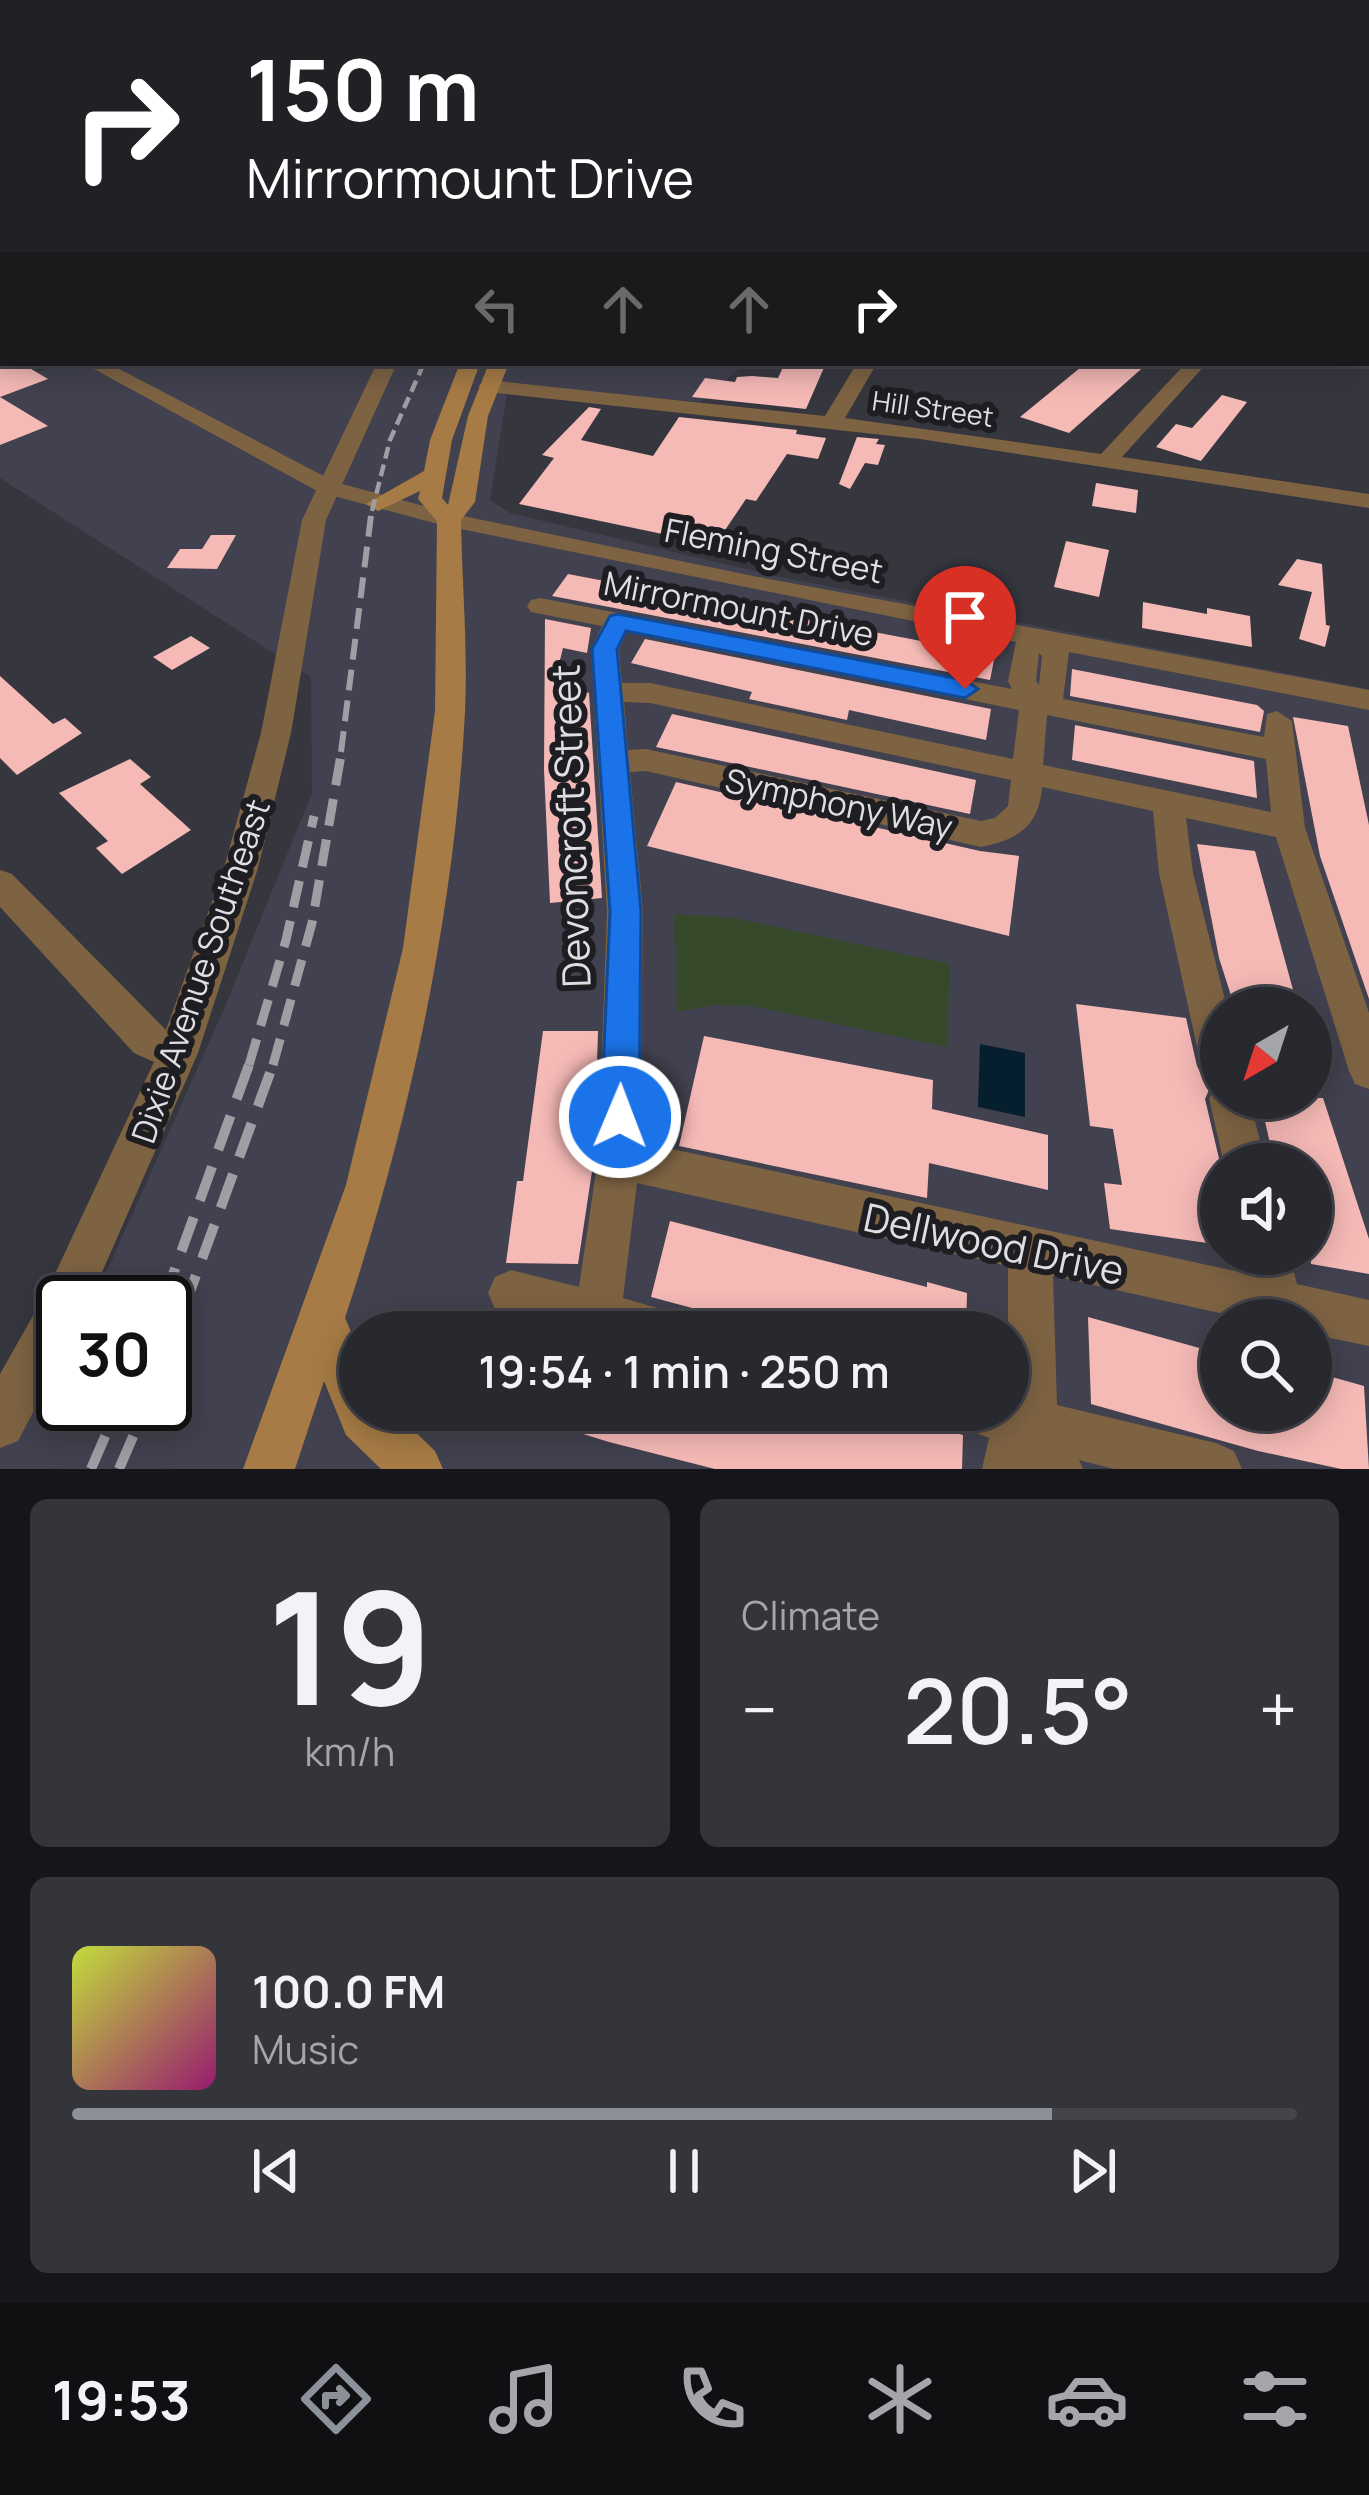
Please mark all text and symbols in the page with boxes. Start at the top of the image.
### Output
text: 150 m [246,31,480,146]
icon: right [48,48,204,204]
text: Mirrormount Drive [246,140,694,214]
icon: left [464,276,530,342]
icon: ahead [590,276,656,342]
icon: ahead [716,276,782,342]
icon: right [842,276,908,342]
street label: Hill Street [870,381,996,435]
street label: Fleming Street [661,507,887,593]
street label: Mirrormount Drive [600,560,878,656]
pin [914,566,1016,689]
icon: arrive [932,584,998,650]
street label: Devoncroft Street [537,663,603,989]
street label: Symphony Way [721,757,957,849]
street label: Dixie Avenue Southeast [120,793,280,1149]
north arrow [1200,987,1332,1119]
map controls [1200,987,1332,1431]
position arrow [557,1054,683,1180]
button: sound [1200,1143,1332,1275]
street label: Dellwood Drive [859,1189,1129,1297]
speed limit sign: 30 [36,1275,192,1431]
button: search [1200,1299,1332,1431]
text: 19:54 · 1 min · 250 m [478,1340,890,1402]
text: 19 [267,1539,432,1752]
text: Climate [742,1588,880,1642]
text: 20.5° [903,1648,1133,1771]
text: − [742,1664,777,1754]
text: + [1259,1664,1297,1754]
text: km/h [304,1724,395,1778]
text: 100.0 FM [252,1960,445,2022]
text: Music [252,2022,359,2076]
icon: previous [243,2138,309,2204]
icon: pause [651,2138,717,2204]
icon: next [1060,2138,1126,2204]
icon: directions [294,2357,378,2441]
icon: music [482,2357,566,2441]
icon: phone [670,2357,754,2441]
icon: climate [858,2357,942,2441]
icon: car [1045,2357,1129,2441]
icon: filters [1233,2357,1317,2441]
text: 19:53 [52,2362,191,2436]

